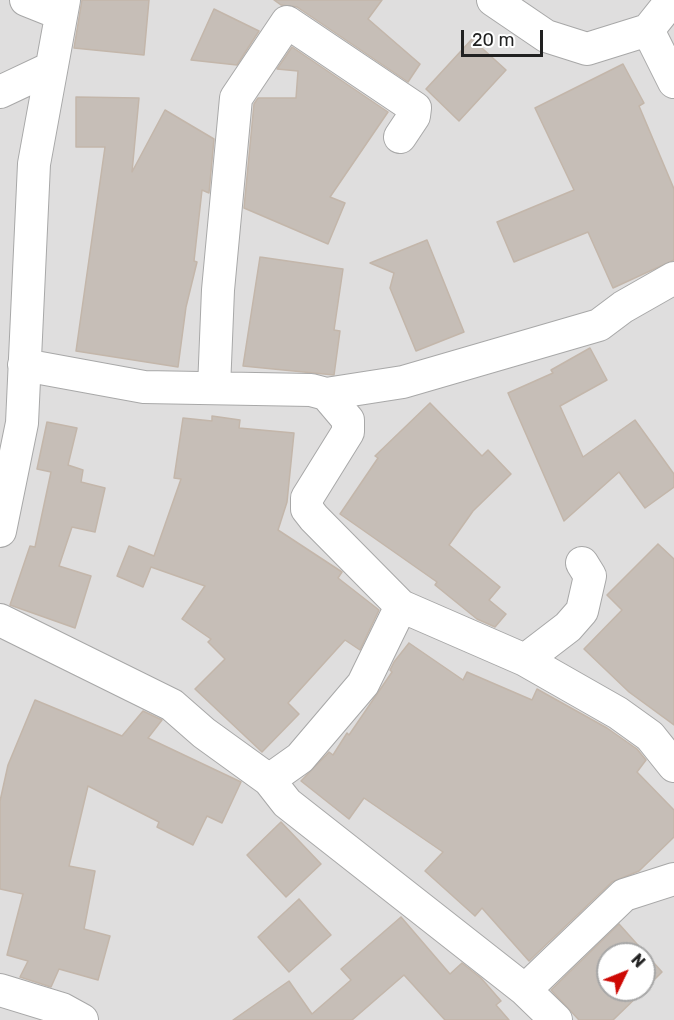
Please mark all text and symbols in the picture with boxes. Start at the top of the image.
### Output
scale bar [464,18,546,56]
text: 20 m [472,29,514,51]
north arrow [596,942,656,1002]
text: N [627,950,649,971]

